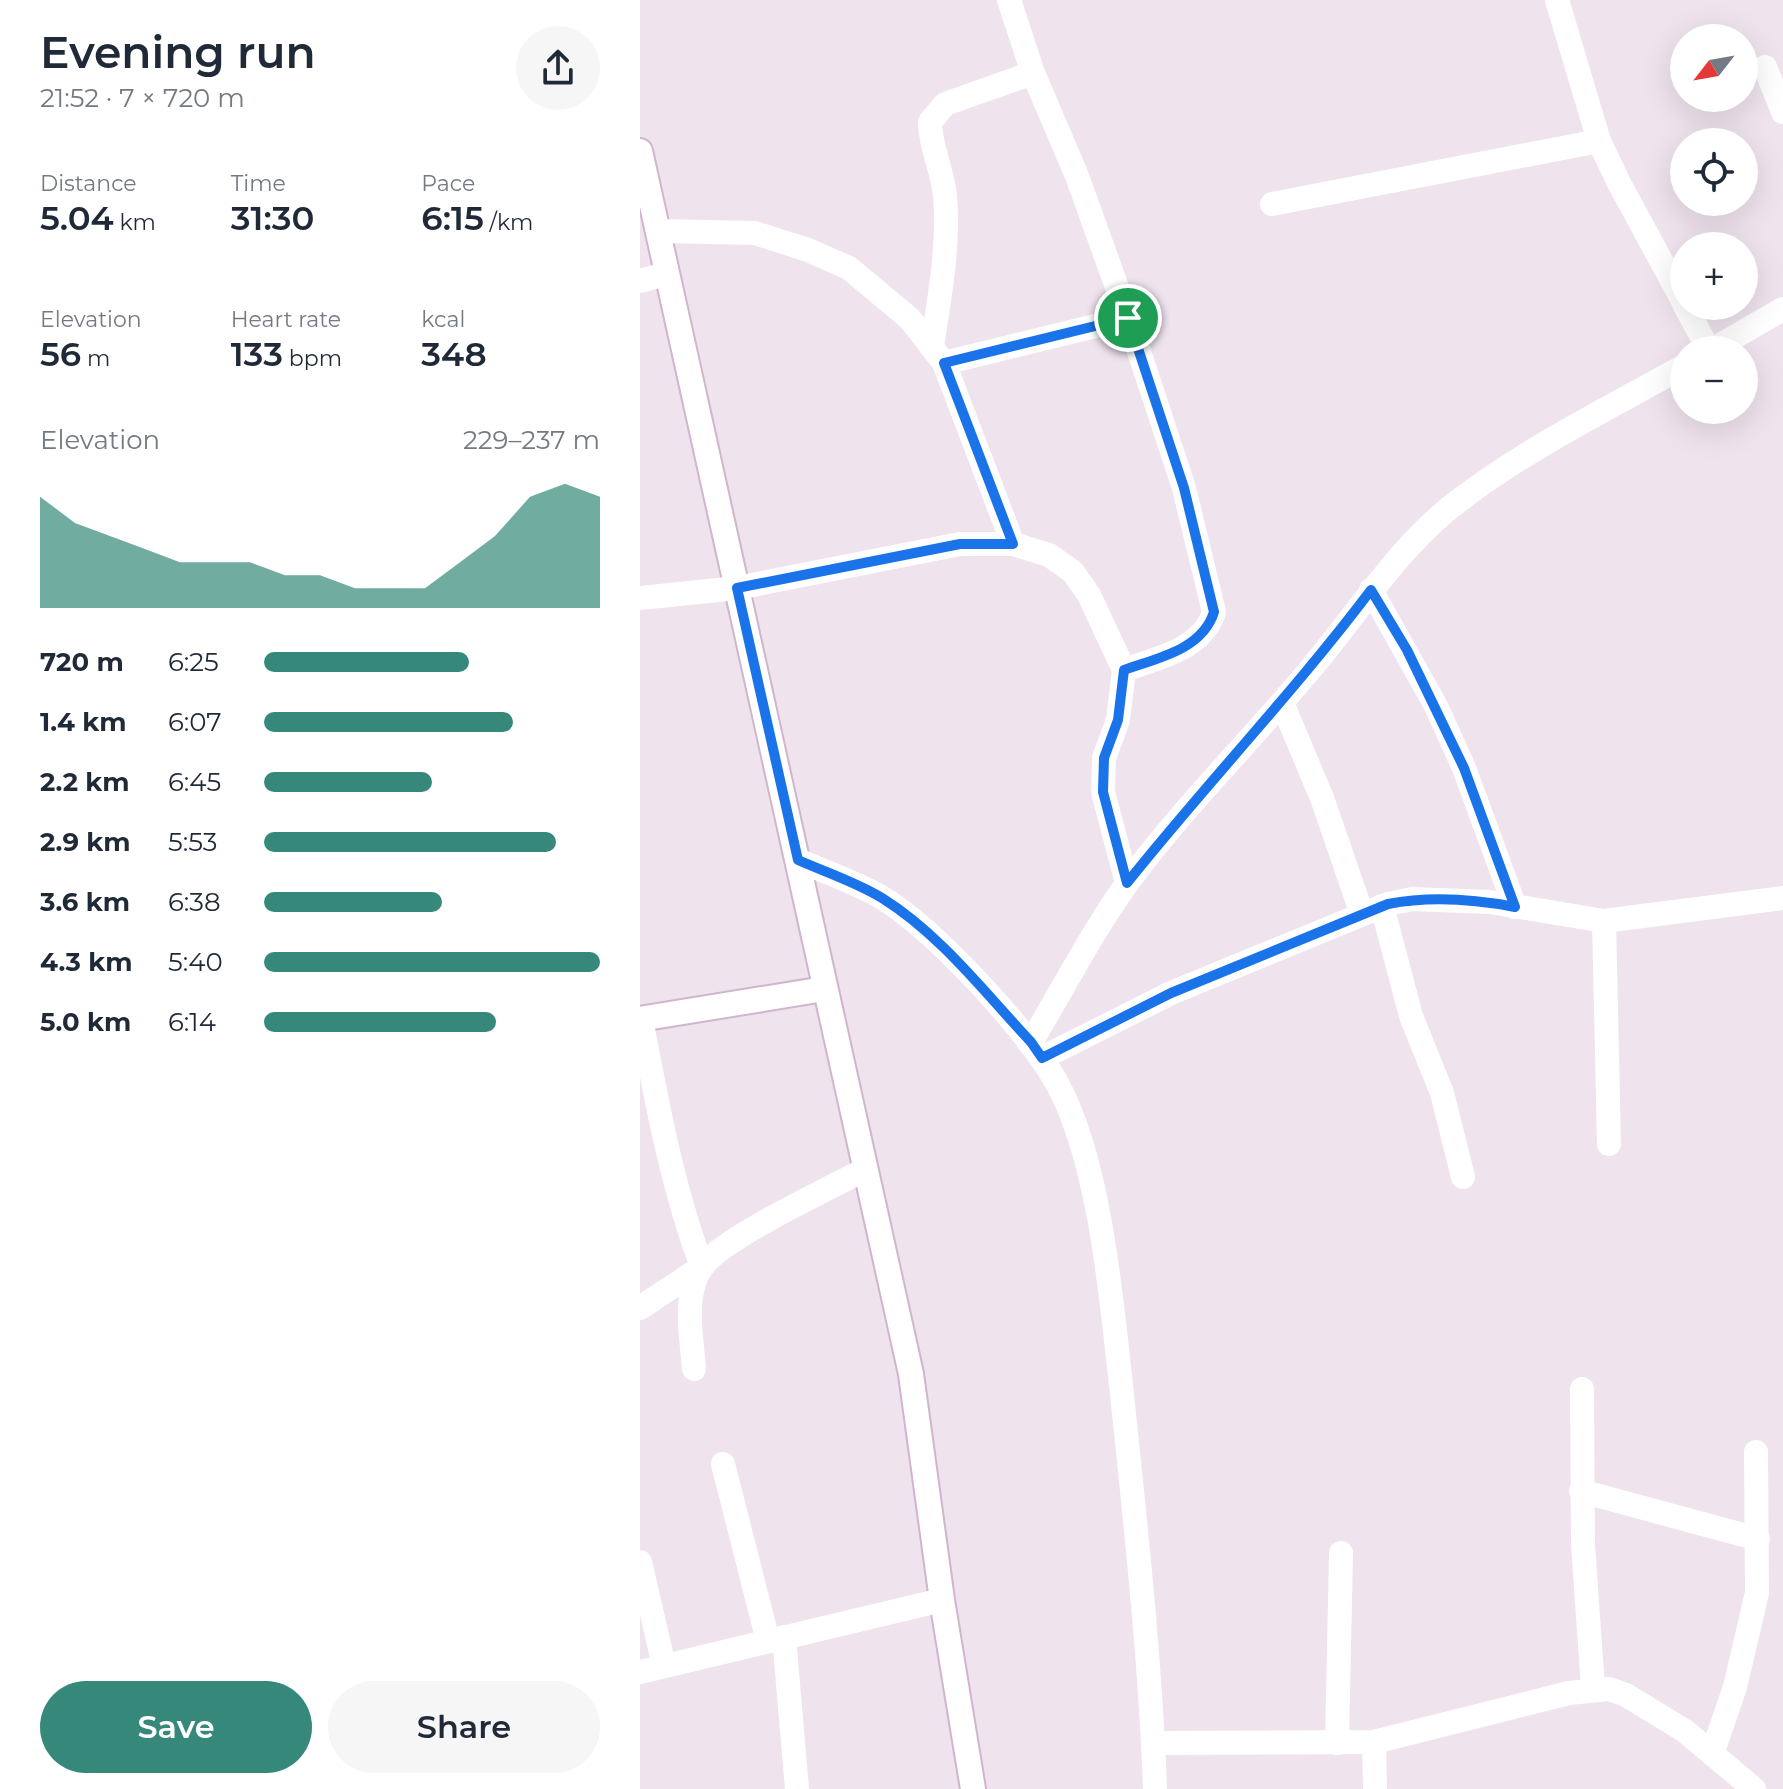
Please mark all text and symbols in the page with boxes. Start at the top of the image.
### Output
north arrow [1670,24,1758,112]
map controls [1670,24,1758,424]
text: Evening run [40,25,316,79]
button: share [516,26,600,110]
text: 21:52 · 7 × 720 m [40,82,245,114]
button: locate [1670,128,1758,216]
text: Distance [40,170,137,197]
text: Time [231,170,286,197]
text: Pace [421,170,475,197]
text: 5.04 [40,197,114,239]
text: 31:30 [231,197,314,239]
text: 6:15 [421,197,484,239]
text: km [114,209,156,236]
text: /km [484,209,533,236]
button: + [1670,232,1758,320]
pin [1094,284,1162,352]
icon: arrive [1106,296,1150,340]
text: Elevation [40,306,142,333]
text: Heart rate [231,306,341,333]
text: kcal [421,306,465,333]
text: 56 [40,333,81,375]
text: 133 [231,333,283,375]
text: 348 [421,333,487,375]
button: − [1670,336,1758,424]
text: m [81,345,110,372]
text: bpm [283,345,342,372]
text: Elevation [40,424,160,456]
text: 229–237 m [463,424,600,456]
text: 720 m [40,646,124,678]
text: 6:25 [168,646,219,678]
text: 1.4 km [40,706,126,738]
text: 6:07 [168,706,222,738]
text: 2.2 km [40,766,130,798]
text: 6:45 [168,766,221,798]
text: 2.9 km [40,826,131,858]
text: 5:53 [168,826,217,858]
text: 3.6 km [40,886,130,918]
text: 6:38 [168,886,221,918]
text: 4.3 km [40,946,132,978]
text: 5:40 [168,946,223,978]
text: 5.0 km [40,1006,131,1038]
text: 6:14 [168,1006,216,1038]
button: Save [40,1681,312,1773]
button: Share [328,1681,600,1773]

